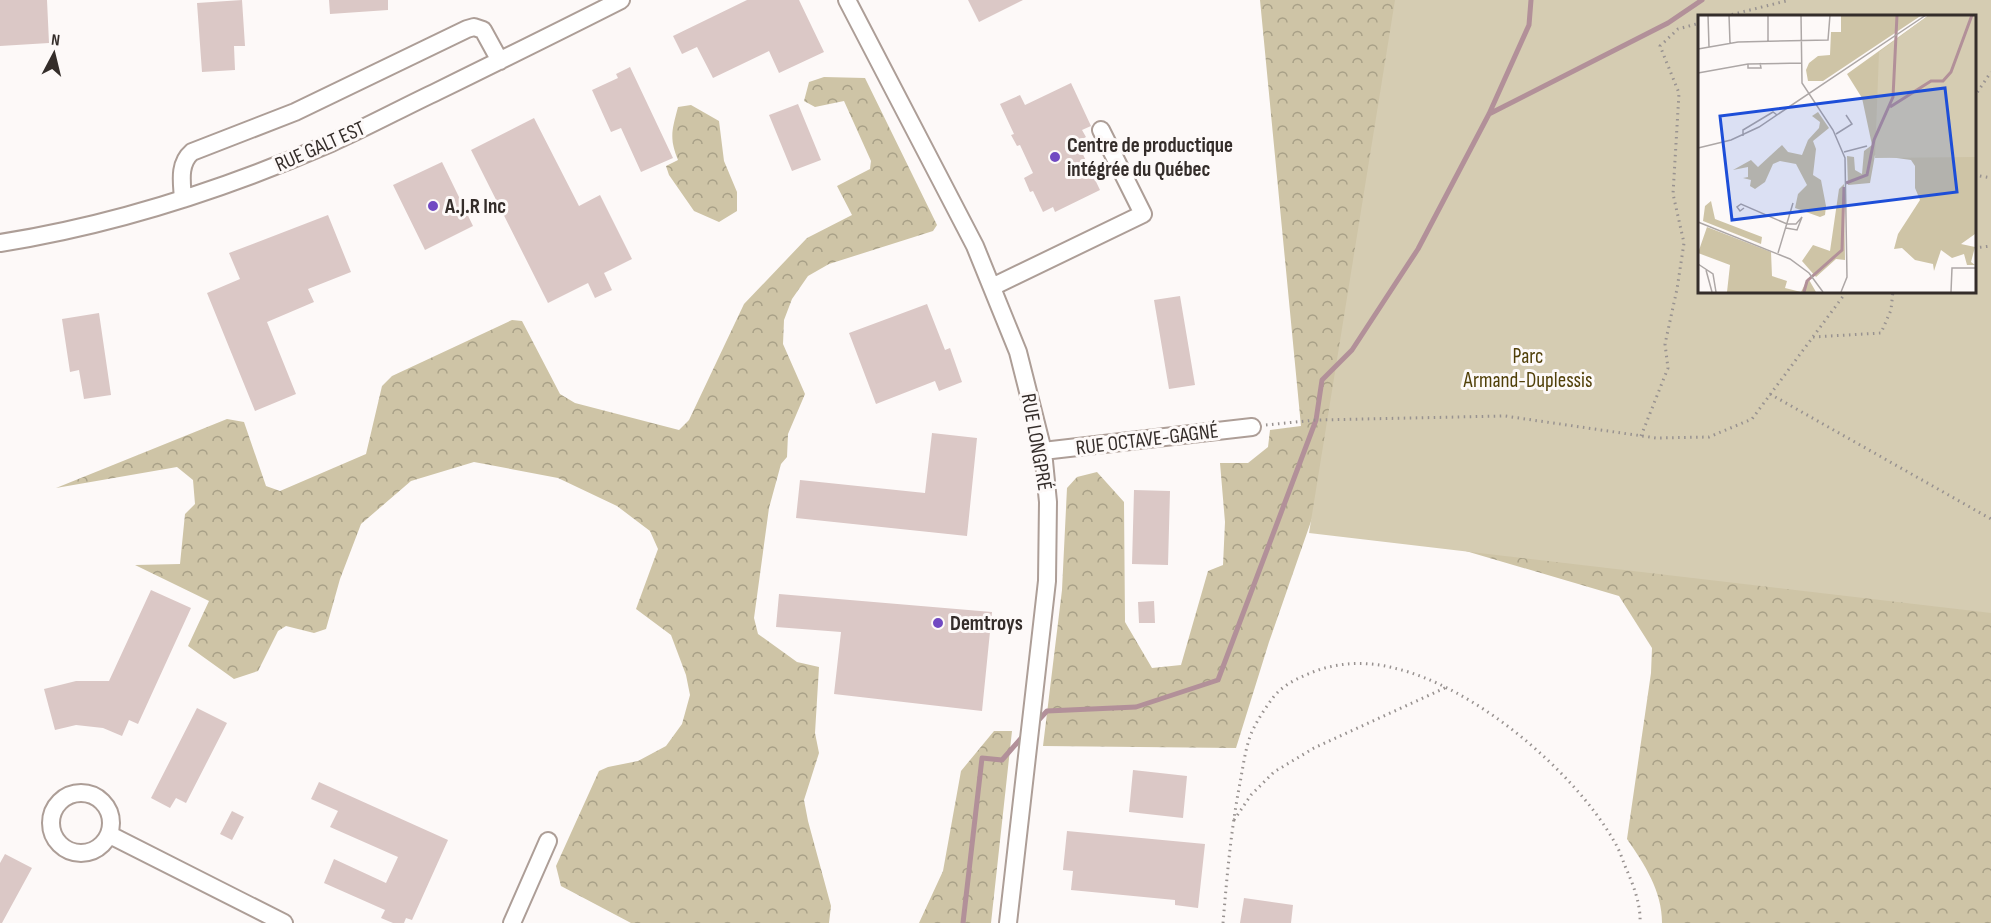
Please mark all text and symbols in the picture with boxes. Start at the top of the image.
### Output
inset map [1698,15,1976,292]
north arrow [24,24,84,84]
text: N [50,31,61,51]
street label: RUE GALT EST [271,115,369,177]
place label: Centre de productique intégrée du Québec [1067,133,1233,182]
marker: Centre de productique intégrée du Québec [1048,150,1062,164]
place label: A.J.R Inc [444,194,506,219]
marker: A.J.R Inc [426,199,440,213]
park label: Parc Armand-Duplessis [1463,344,1592,393]
street label: RUE LONGPRÉ [1016,392,1057,493]
street label: RUE OCTAVE-GAGNÉ [1074,418,1220,461]
place label: Demtroys [950,611,1023,636]
marker: Demtroys [931,616,945,630]

